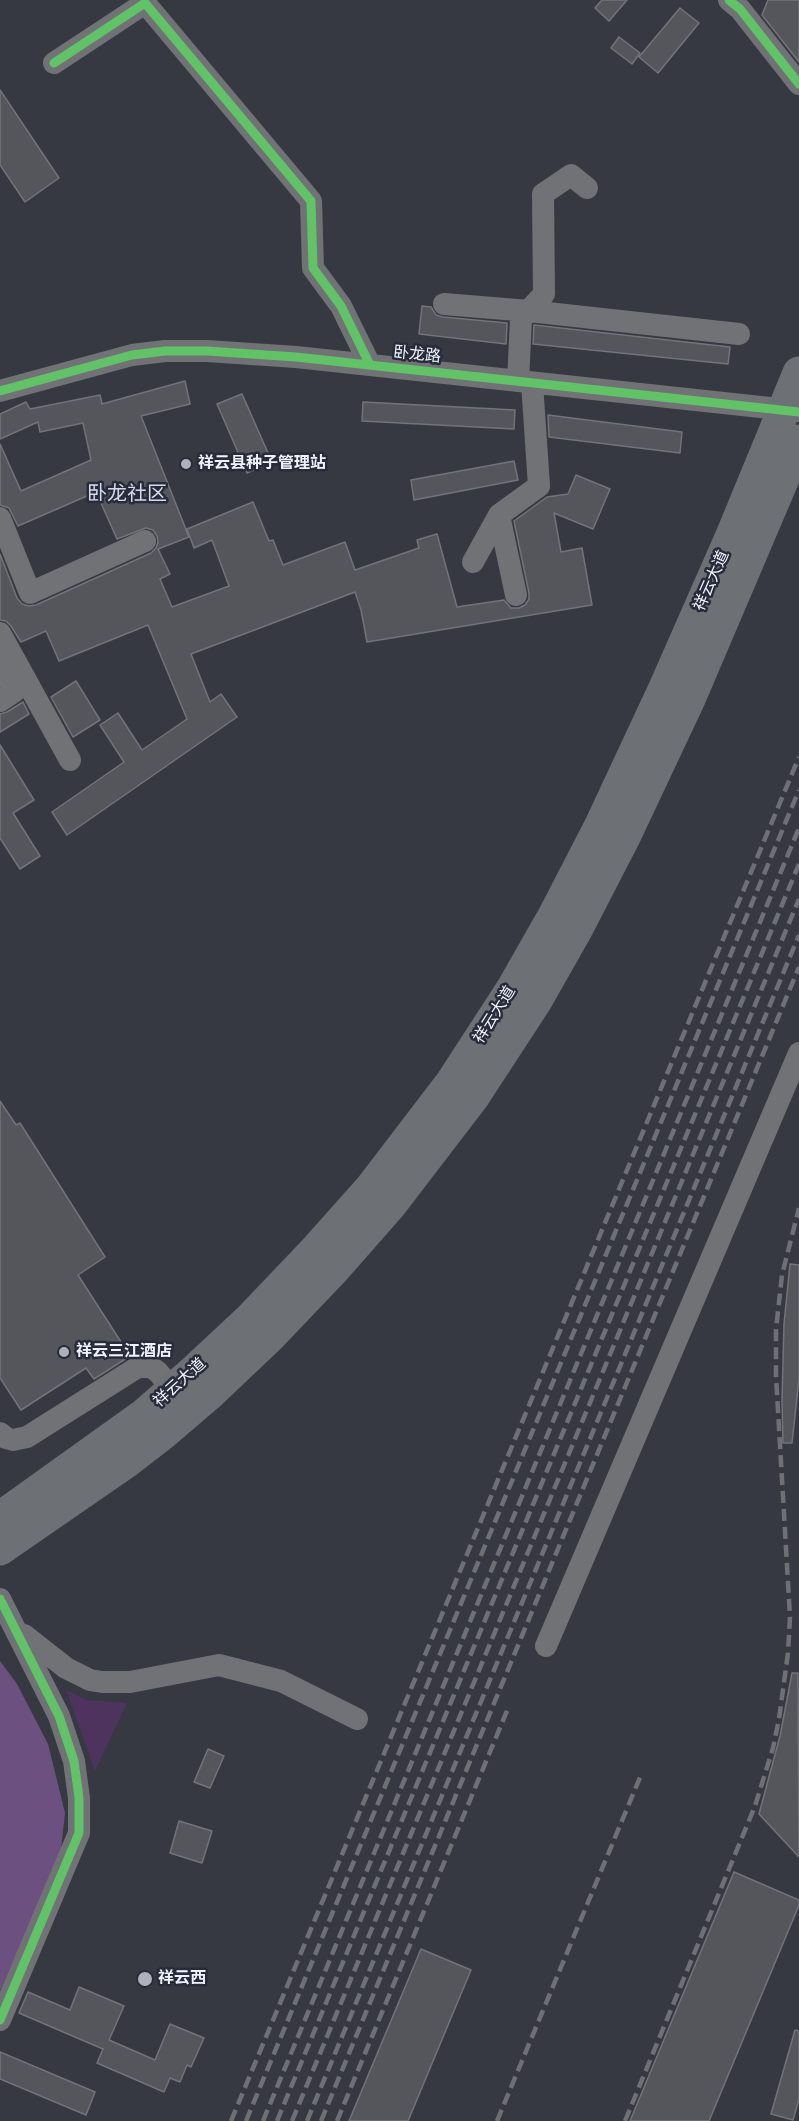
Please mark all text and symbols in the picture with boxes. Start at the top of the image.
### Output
street label: 卧龙路 [392,343,442,367]
place label: 祥云县种子管理站 [198,454,326,474]
marker: 祥云县种子管理站 [179,457,193,471]
district label: 卧龙社区 [87,483,167,507]
street label: 祥云大道 [690,548,734,614]
street label: 祥云大道 [470,983,520,1047]
place label: 祥云三江酒店 [76,1342,172,1362]
marker: 祥云三江酒店 [57,1345,71,1359]
street label: 祥云大道 [150,1354,210,1412]
place label: 祥云西 [158,1969,206,1989]
marker: 祥云西 [136,1970,154,1988]

